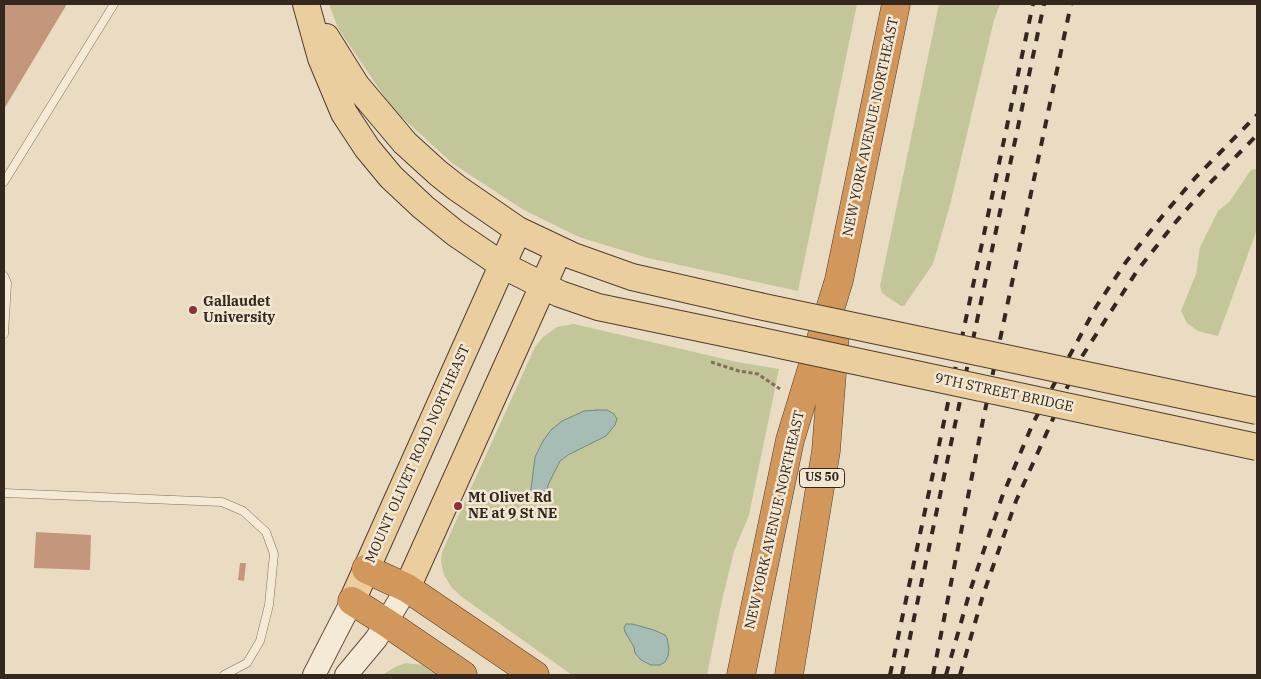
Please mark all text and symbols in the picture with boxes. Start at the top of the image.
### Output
street label: NEW YORK AVENUE NORTHEAST [839,16,903,238]
place label: Gallaudet University [203,294,275,326]
marker: Gallaudet University [187,304,199,316]
street label: MOUNT OLIVET ROAD NORTHEAST [362,342,474,566]
street label: 9TH STREET BRIDGE [933,370,1075,416]
street label: NEW YORK AVENUE NORTHEAST [742,409,808,631]
road number: US 50 [800,468,844,488]
place label: Mt Olivet Rd NE at 9 St NE [468,490,557,522]
marker: Mt Olivet Rd NE at 9 St NE [452,500,464,512]

